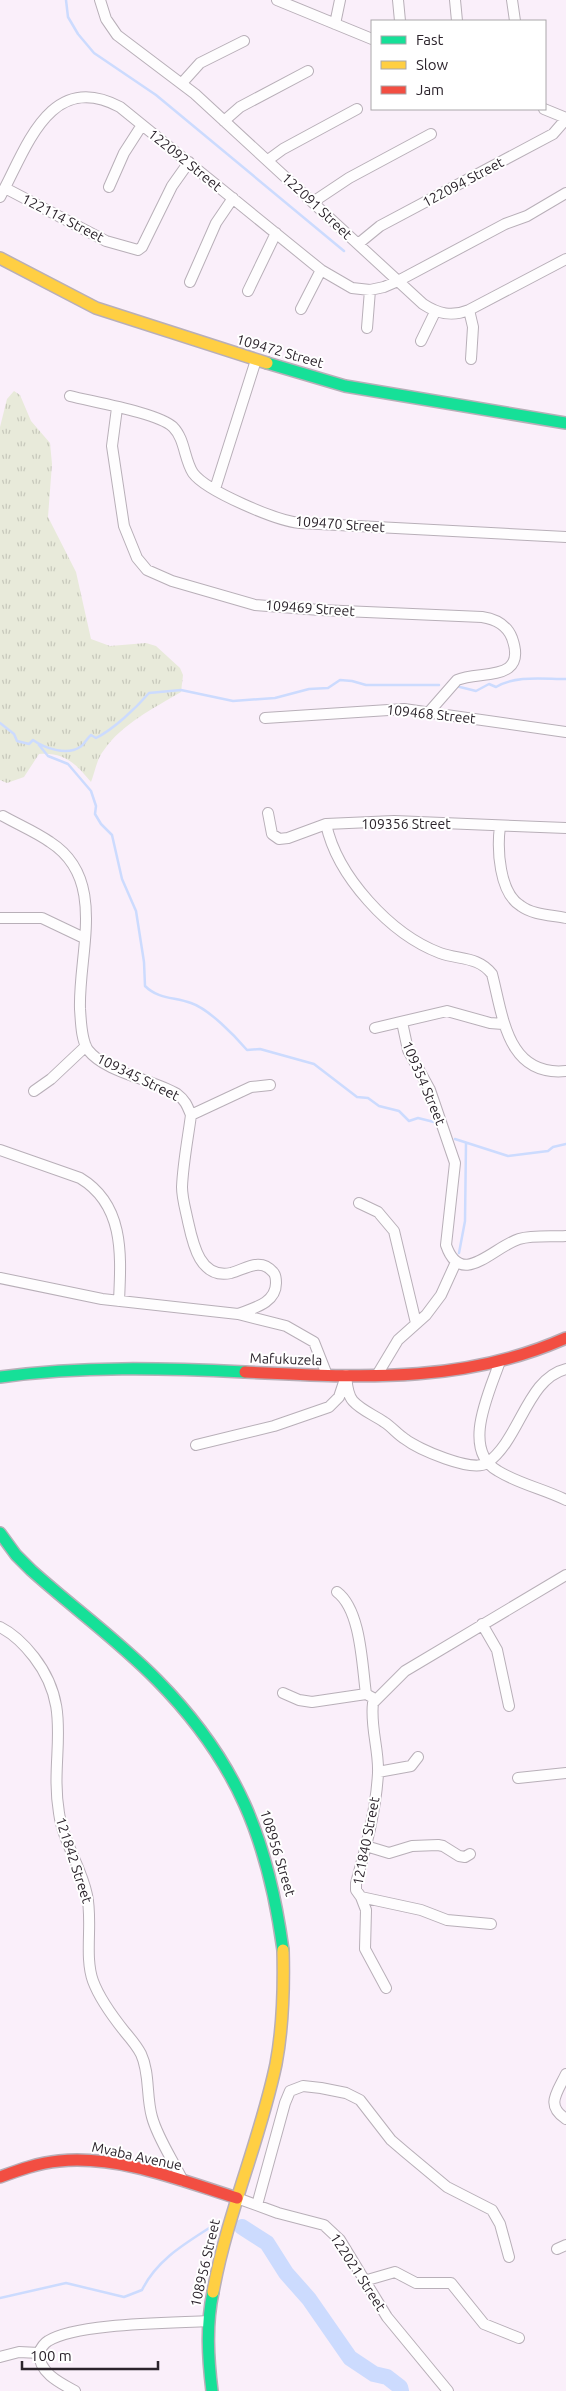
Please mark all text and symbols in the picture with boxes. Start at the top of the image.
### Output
legend [371,20,546,110]
text: Fast [416,31,444,48]
text: Slow [416,56,449,73]
text: Jam [416,81,444,98]
street label: 122092 Street [145,126,225,195]
street label: 122094 Street [420,154,507,210]
street label: 122091 Street [279,170,356,243]
street label: 122114 Street [19,191,107,246]
street label: 109472 Street [235,331,326,371]
street label: 109470 Street [295,513,386,535]
street label: 109469 Street [265,597,356,619]
street label: 109468 Street [386,701,477,727]
street label: 109356 Street [361,816,451,832]
street label: 109354 Street [399,1039,449,1128]
street label: 109345 Street [94,1050,182,1104]
street label: Mafukuzela [249,1350,323,1368]
street label: 121840 Street [350,1795,383,1887]
street label: 108956 Street [257,1808,299,1899]
street label: 121842 Street [53,1815,96,1906]
street label: Mvaba Avenue [90,2139,184,2173]
street label: 108956 Street [187,2217,223,2308]
street label: 122021 Street [327,2230,389,2314]
scale bar [22,2338,159,2370]
text: 100 m [30,2347,72,2364]

